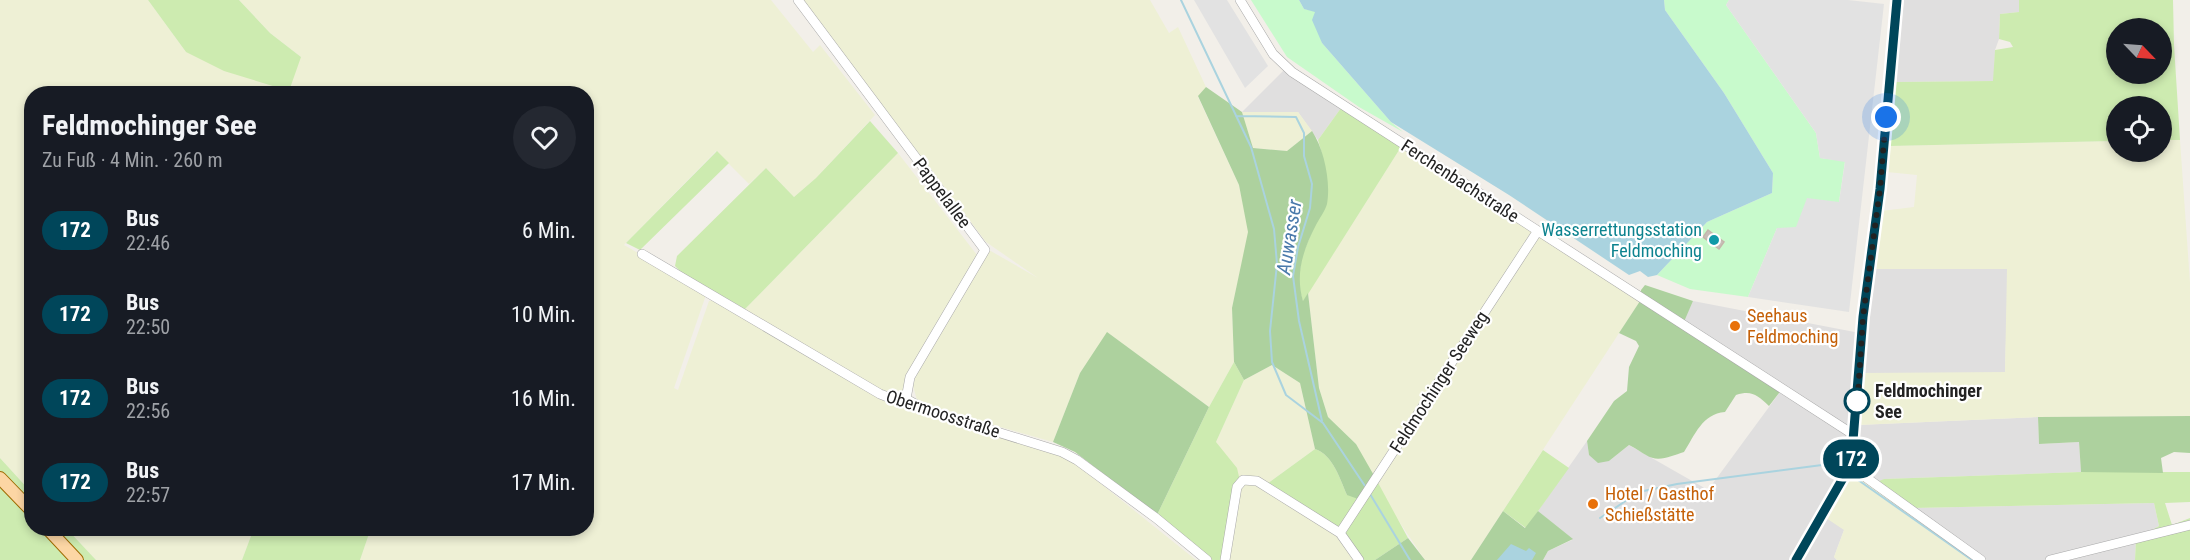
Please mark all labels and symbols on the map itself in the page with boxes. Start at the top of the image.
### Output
north arrow [2106,18,2172,84]
your location [1871,102,1901,132]
street label: Ferchenbachstraße [1398,135,1523,226]
street label: Pappelallee [909,153,976,232]
water label: Auwasser [1271,197,1307,277]
place label: Wasserrettungsstation Feldmoching [1541,219,1702,261]
marker: Wasserrettungsstation Feldmoching [1707,233,1721,247]
place label: Seehaus Feldmoching [1747,305,1838,347]
street label: Feldmochinger Seeweg [1385,307,1492,456]
marker: Seehaus Feldmoching [1728,319,1742,333]
place label: Feldmochinger See [1875,380,1982,422]
street label: Obermoosstraße [884,385,1003,442]
marker: Feldmochinger See [1844,388,1870,414]
line badge: 172 [1816,440,1886,478]
place label: Hotel / Gasthof Schießstätte [1605,483,1715,525]
marker: Hotel / Gasthof Schießstätte [1586,497,1600,511]

